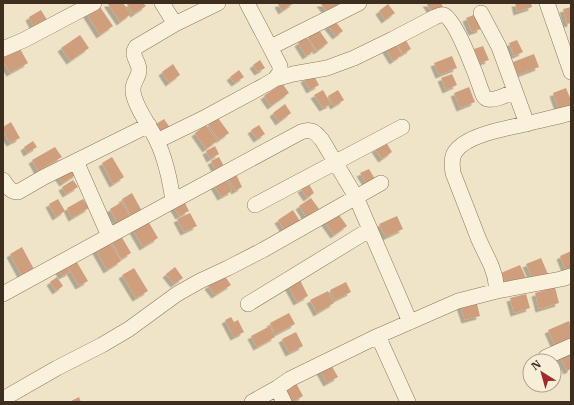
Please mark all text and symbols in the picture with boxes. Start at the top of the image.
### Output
north arrow [522,353,562,393]
text: N [528,357,544,373]

